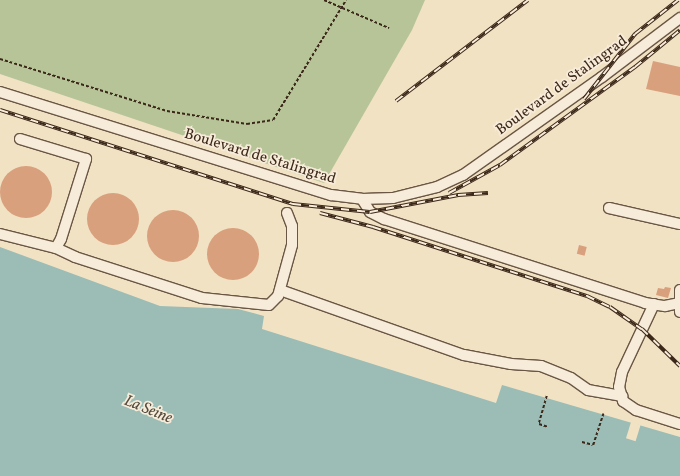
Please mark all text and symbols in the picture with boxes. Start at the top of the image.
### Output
street label: Boulevard de Stalingrad [493,32,631,140]
street label: Boulevard de Stalingrad [182,125,338,189]
water label: La Seine [121,392,175,428]

